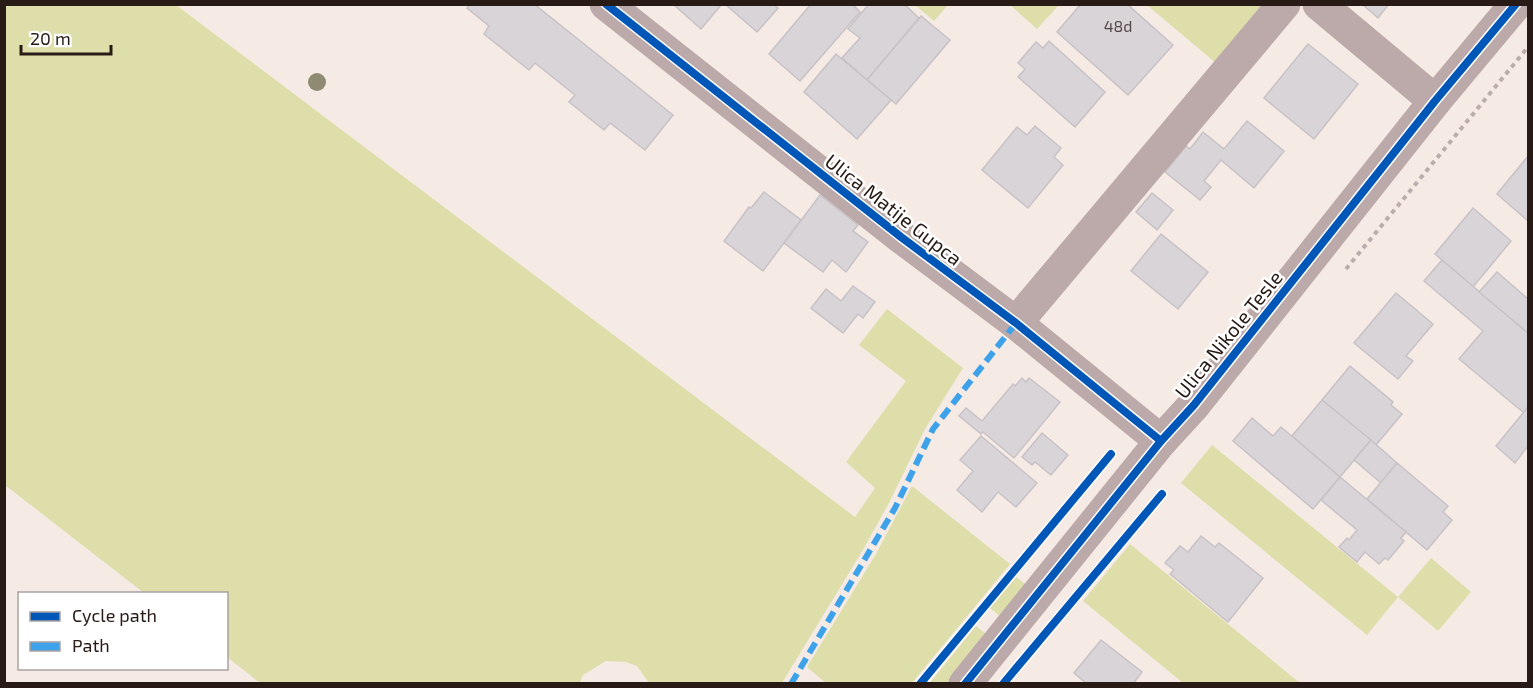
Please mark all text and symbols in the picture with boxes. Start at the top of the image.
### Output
house number: 48d [1104,16,1132,35]
scale bar [21,18,111,56]
text: 20 m [30,27,71,49]
street label: Ulica Matije Gupca [821,148,967,270]
street label: Ulica Nikole Tesle [1169,265,1287,403]
legend [18,592,228,670]
text: Cycle path [72,604,157,626]
text: Path [72,634,110,656]

